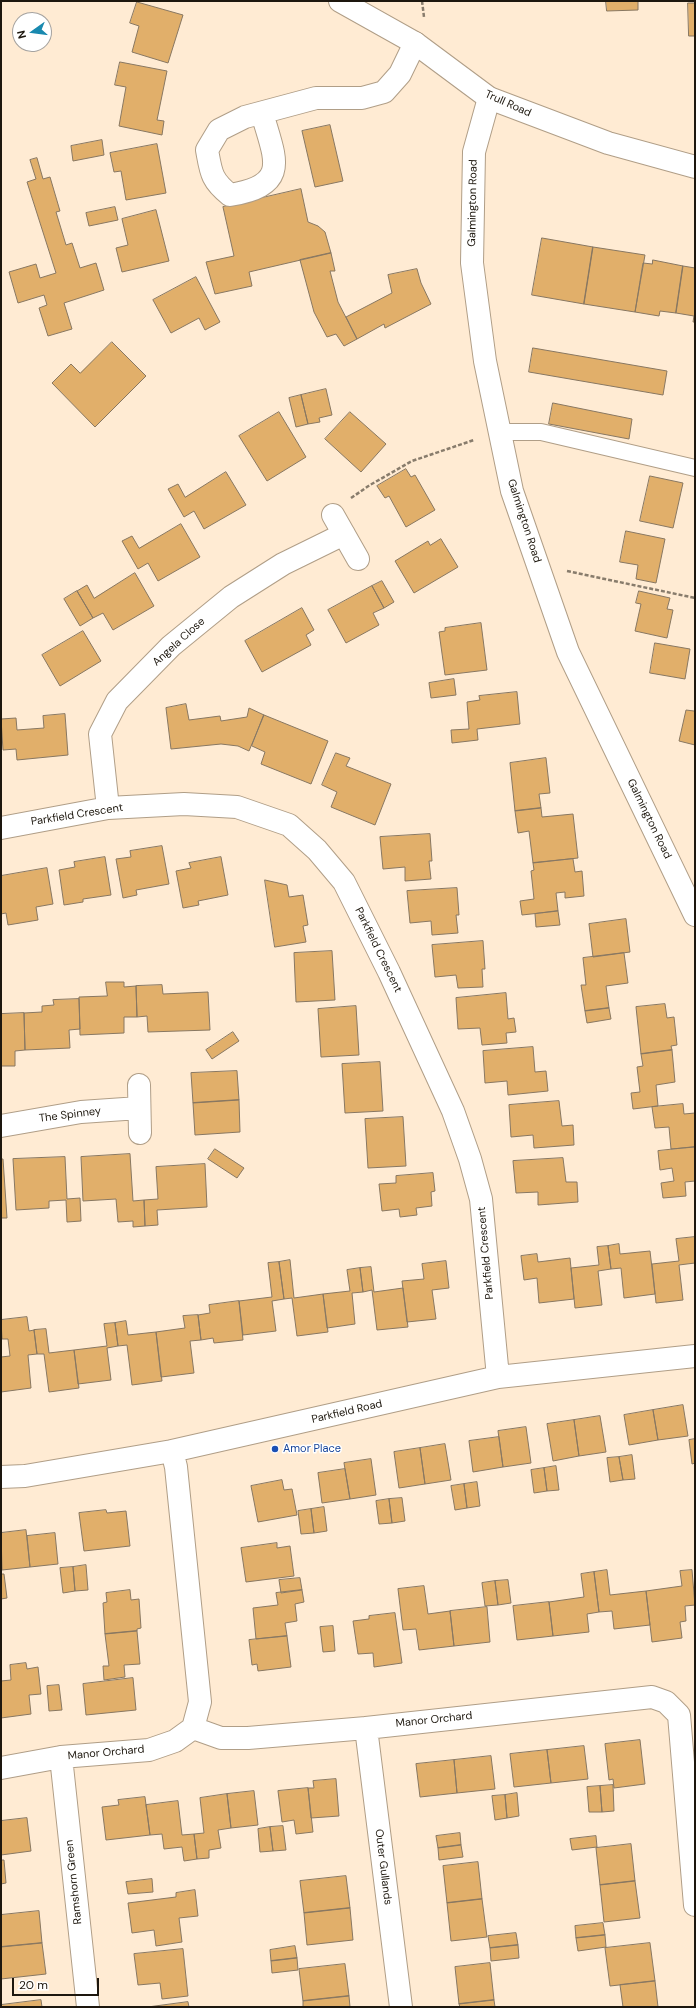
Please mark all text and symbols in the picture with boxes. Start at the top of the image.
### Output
north arrow [12,12,52,52]
text: N [14,29,29,40]
street label: Trull Road [483,88,533,120]
street label: Galmington Road [466,159,480,247]
street label: Galmington Road [504,477,544,565]
street label: Angela Close [150,615,208,669]
street label: Galmington Road [624,777,674,861]
street label: Parkfield Crescent [30,801,124,829]
street label: Parkfield Crescent [352,905,404,995]
street label: The Spinney [38,1105,102,1125]
street label: Parkfield Crescent [475,1206,497,1300]
street label: Parkfield Road [310,1397,384,1427]
place label: Amor Place [283,1442,341,1456]
marker: Amor Place [270,1444,280,1454]
street label: Manor Orchard [395,1709,473,1731]
street label: Manor Orchard [67,1743,145,1763]
street label: Outer Gullands [372,1828,394,1906]
street label: Ramshorn Green [63,1839,85,1925]
scale bar [14,1970,101,1996]
text: 20 m [19,1977,48,1993]

